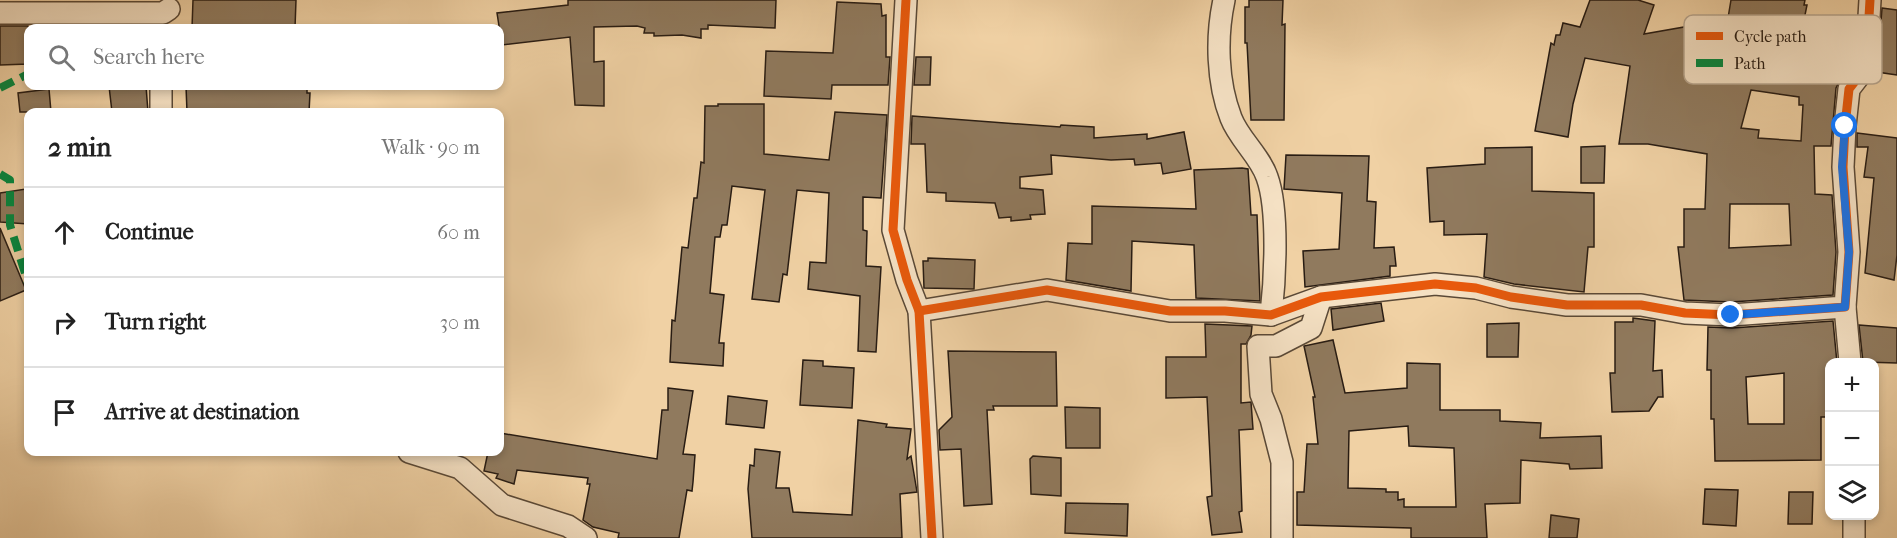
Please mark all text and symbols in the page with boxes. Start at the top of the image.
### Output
legend [1684,15,1882,84]
search box [24,24,504,90]
text: Cycle path [1734,27,1806,46]
icon: search [45,41,78,74]
text: Search here [93,44,205,70]
text: Path [1734,54,1766,73]
route start [1831,112,1857,138]
text: 2 min [48,132,111,163]
text: Walk · 90 m [382,136,480,159]
icon: ahead [48,216,81,249]
text: Continue [105,219,194,245]
text: 60 m [437,221,480,244]
route end [1717,301,1743,327]
icon: right [48,306,81,339]
text: Turn right [105,309,206,335]
text: 30 m [440,311,480,334]
map controls [1825,358,1879,520]
button: + [1825,358,1879,412]
icon: arrive [48,396,81,429]
text: Arrive at destination [105,399,299,425]
button: − [1825,412,1879,466]
button: layers [1825,466,1879,520]

